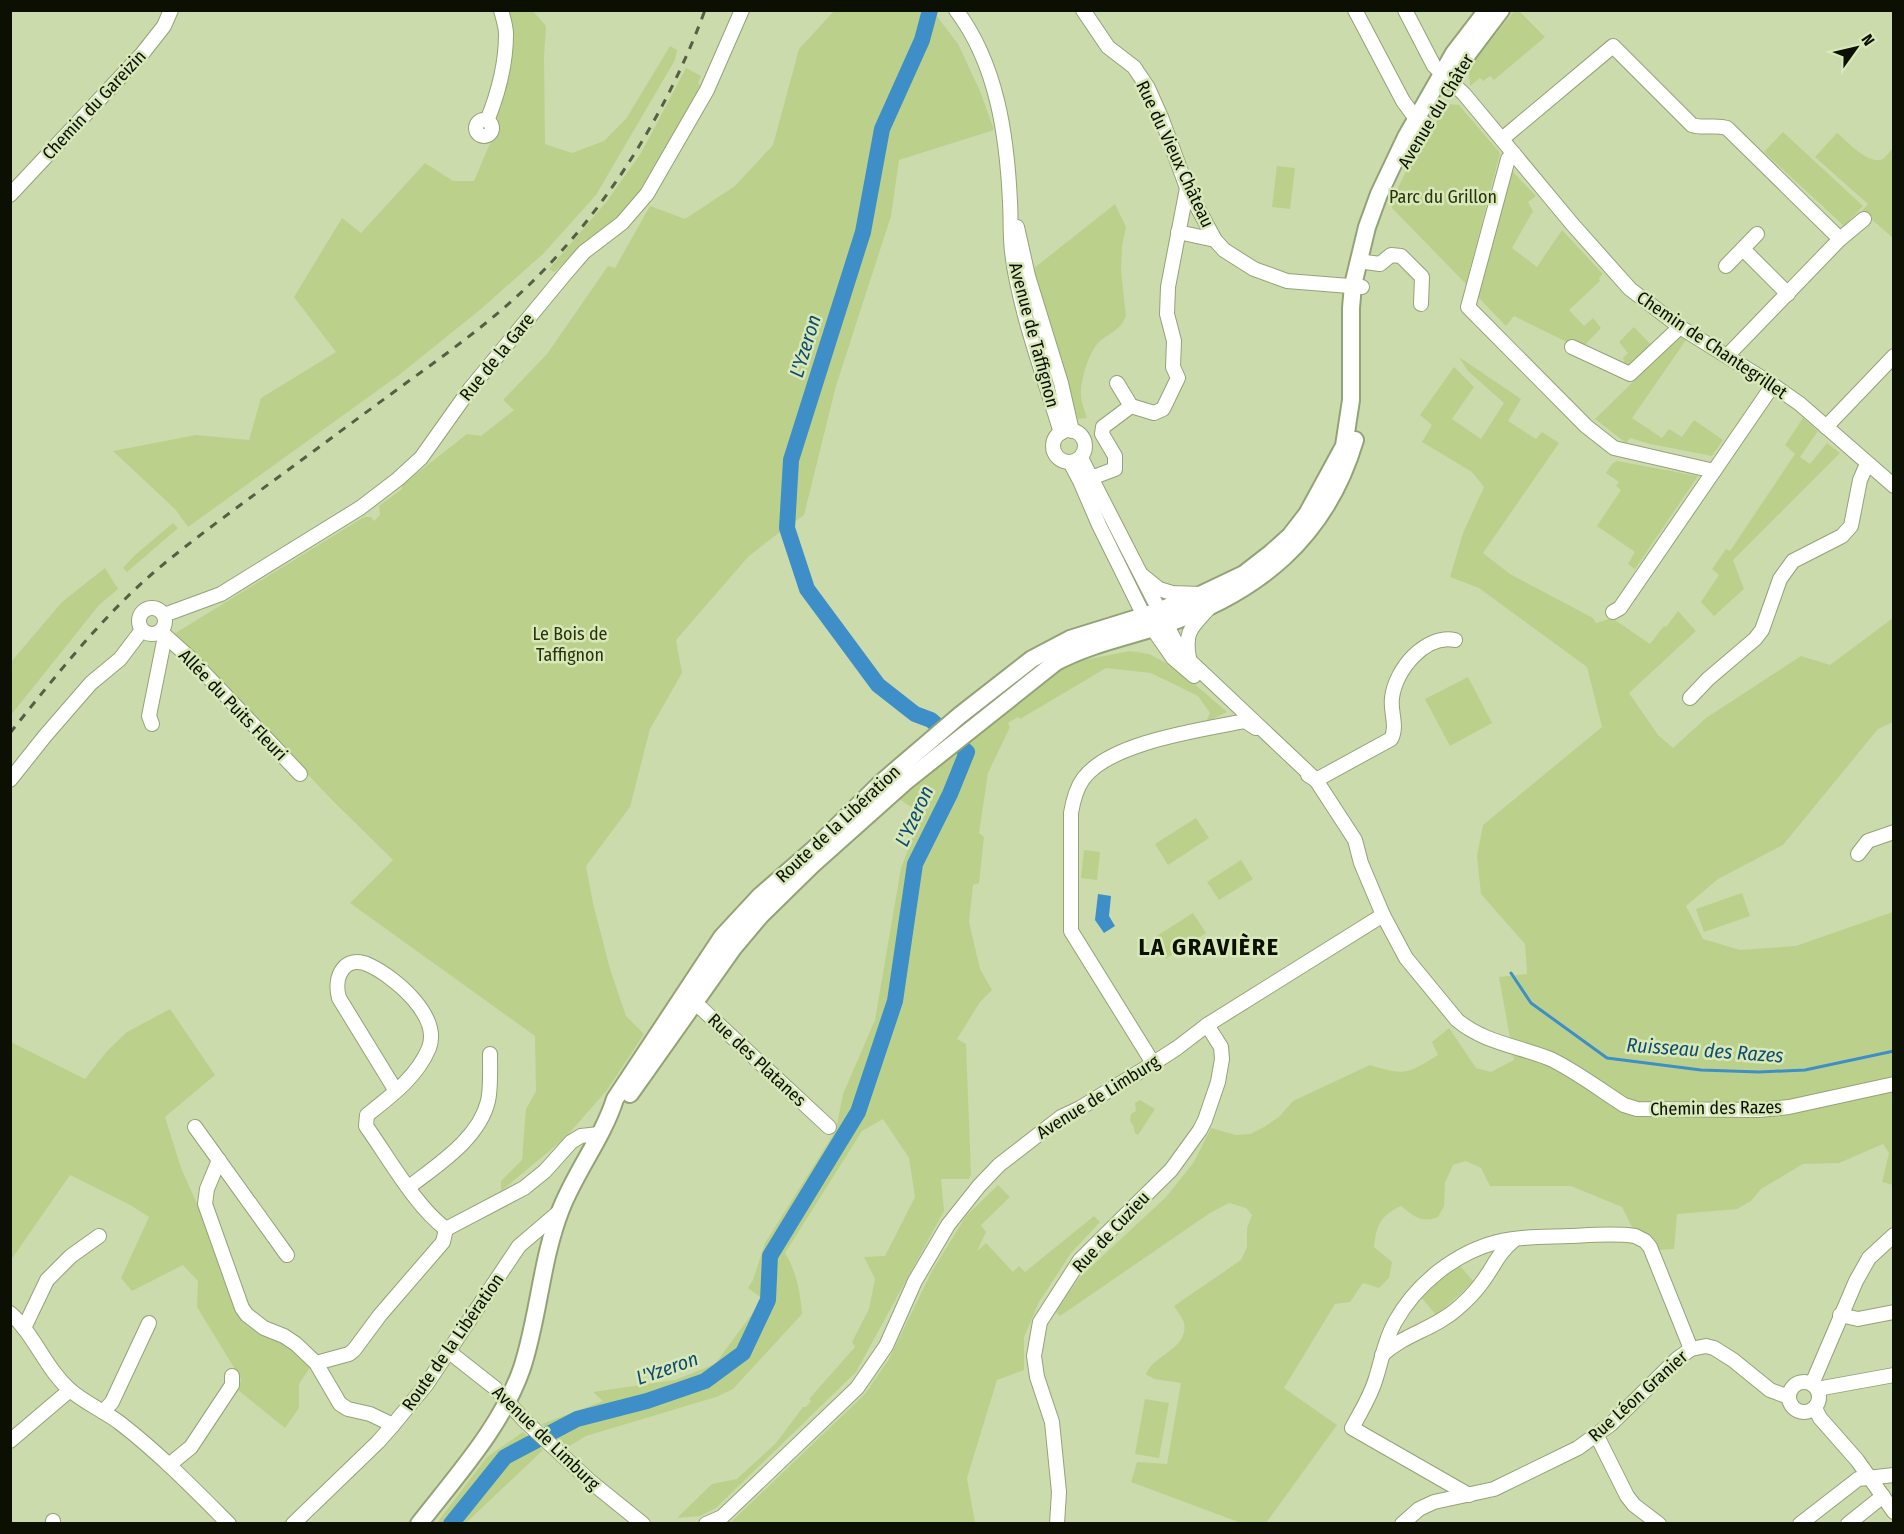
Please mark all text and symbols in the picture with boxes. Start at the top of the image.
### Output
north arrow [1826,18,1886,78]
text: N [1857,31,1879,49]
street label: Chemin du Gareizin [37,45,151,165]
street label: Avenue du Châter [1393,49,1479,172]
street label: Rue du Vieux Château [1131,77,1219,231]
park label: Parc du Grillon [1389,186,1497,208]
street label: Avenue de Taffignon [1004,260,1064,410]
street label: Chemin de Chantegrillet [1632,286,1792,404]
street label: Rue de la Gare [455,309,539,405]
water label: L'Yzeron [784,312,826,380]
park label: Le Bois de Taffignon [532,623,608,666]
street label: Allée du Puits Fleuri [174,645,292,765]
street label: Route de la Libération [771,761,905,887]
water label: L'Yzeron [890,782,938,850]
district label: LA GRAVIÈRE [1138,932,1280,961]
street label: Rue des Platanes [703,1009,811,1111]
water label: Ruisseau des Razes [1626,1033,1785,1067]
street label: Avenue de Limburg [1032,1050,1164,1144]
street label: Chemin des Razes [1650,1096,1782,1120]
street label: Rue de Cuzieu [1068,1187,1154,1277]
street label: Route de la Libération [397,1269,509,1415]
street label: Rue Léon Granier [1584,1345,1693,1446]
water label: L'Yzeron [633,1346,701,1390]
street label: Avenue de Limburg [488,1381,605,1495]

